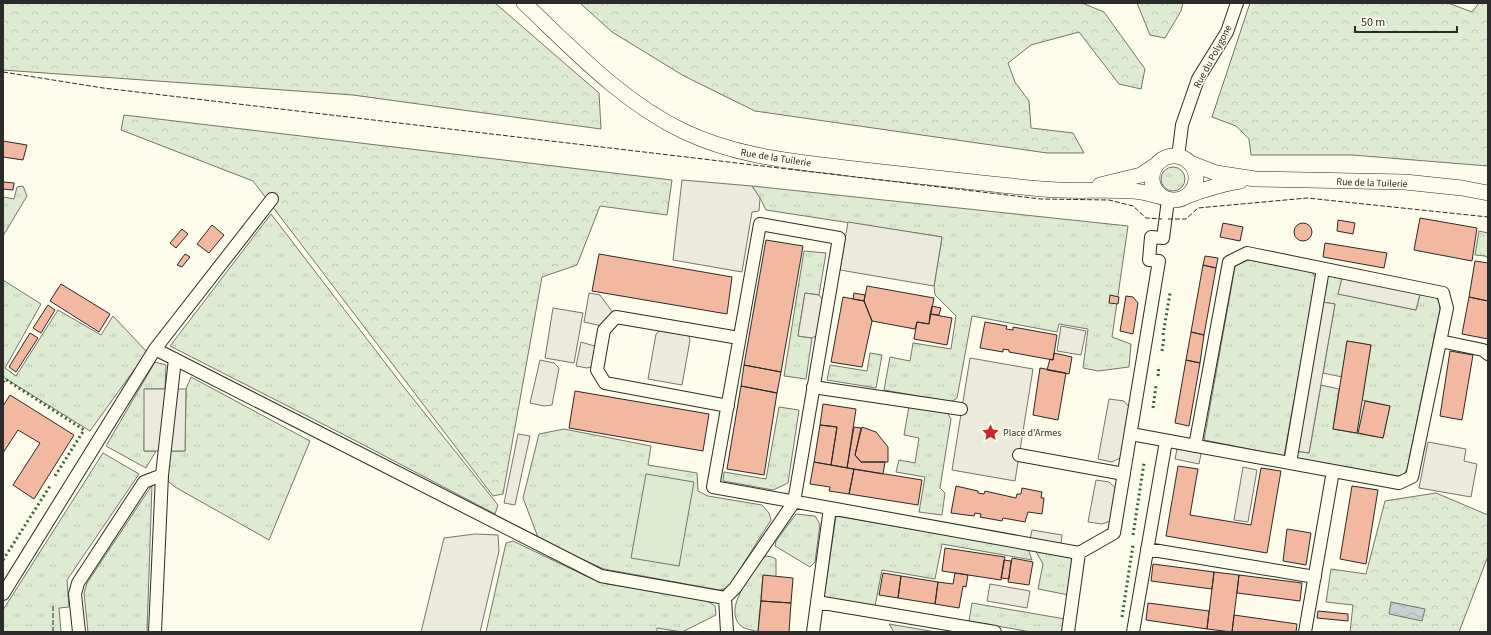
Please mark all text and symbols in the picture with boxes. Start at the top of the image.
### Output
scale bar [1355,8,1457,34]
text: 50 m [1361,14,1385,31]
street label: Rue du Polygone [1190,22,1235,91]
street label: Rue de la Tuilerie [739,145,812,170]
street label: Rue de la Tuilerie [1336,175,1408,191]
place icon: Place d'Armes [980,422,1000,442]
place label: Place d'Armes [1003,426,1061,440]

